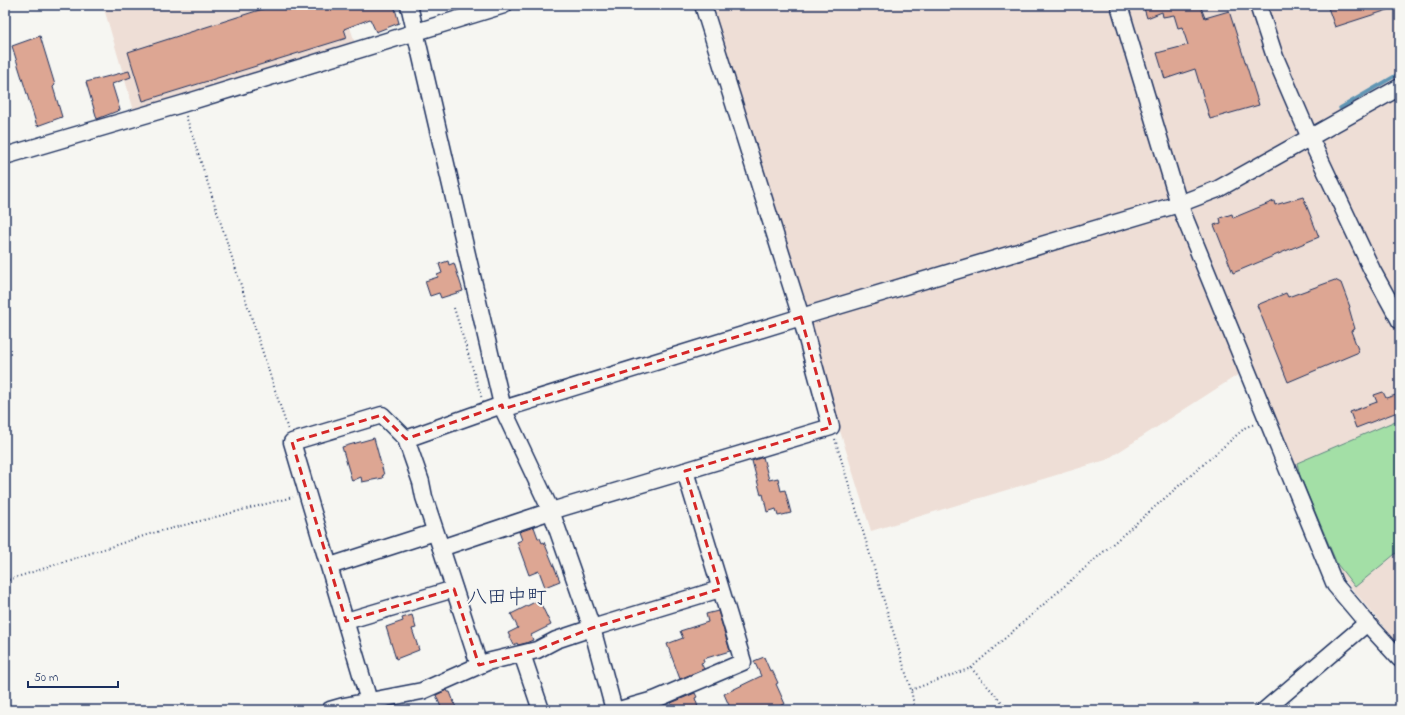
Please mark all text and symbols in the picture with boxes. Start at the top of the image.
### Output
district label: 八田中町 [467,584,547,613]
scale bar [28,663,118,689]
text: 50 m [34,669,58,687]

